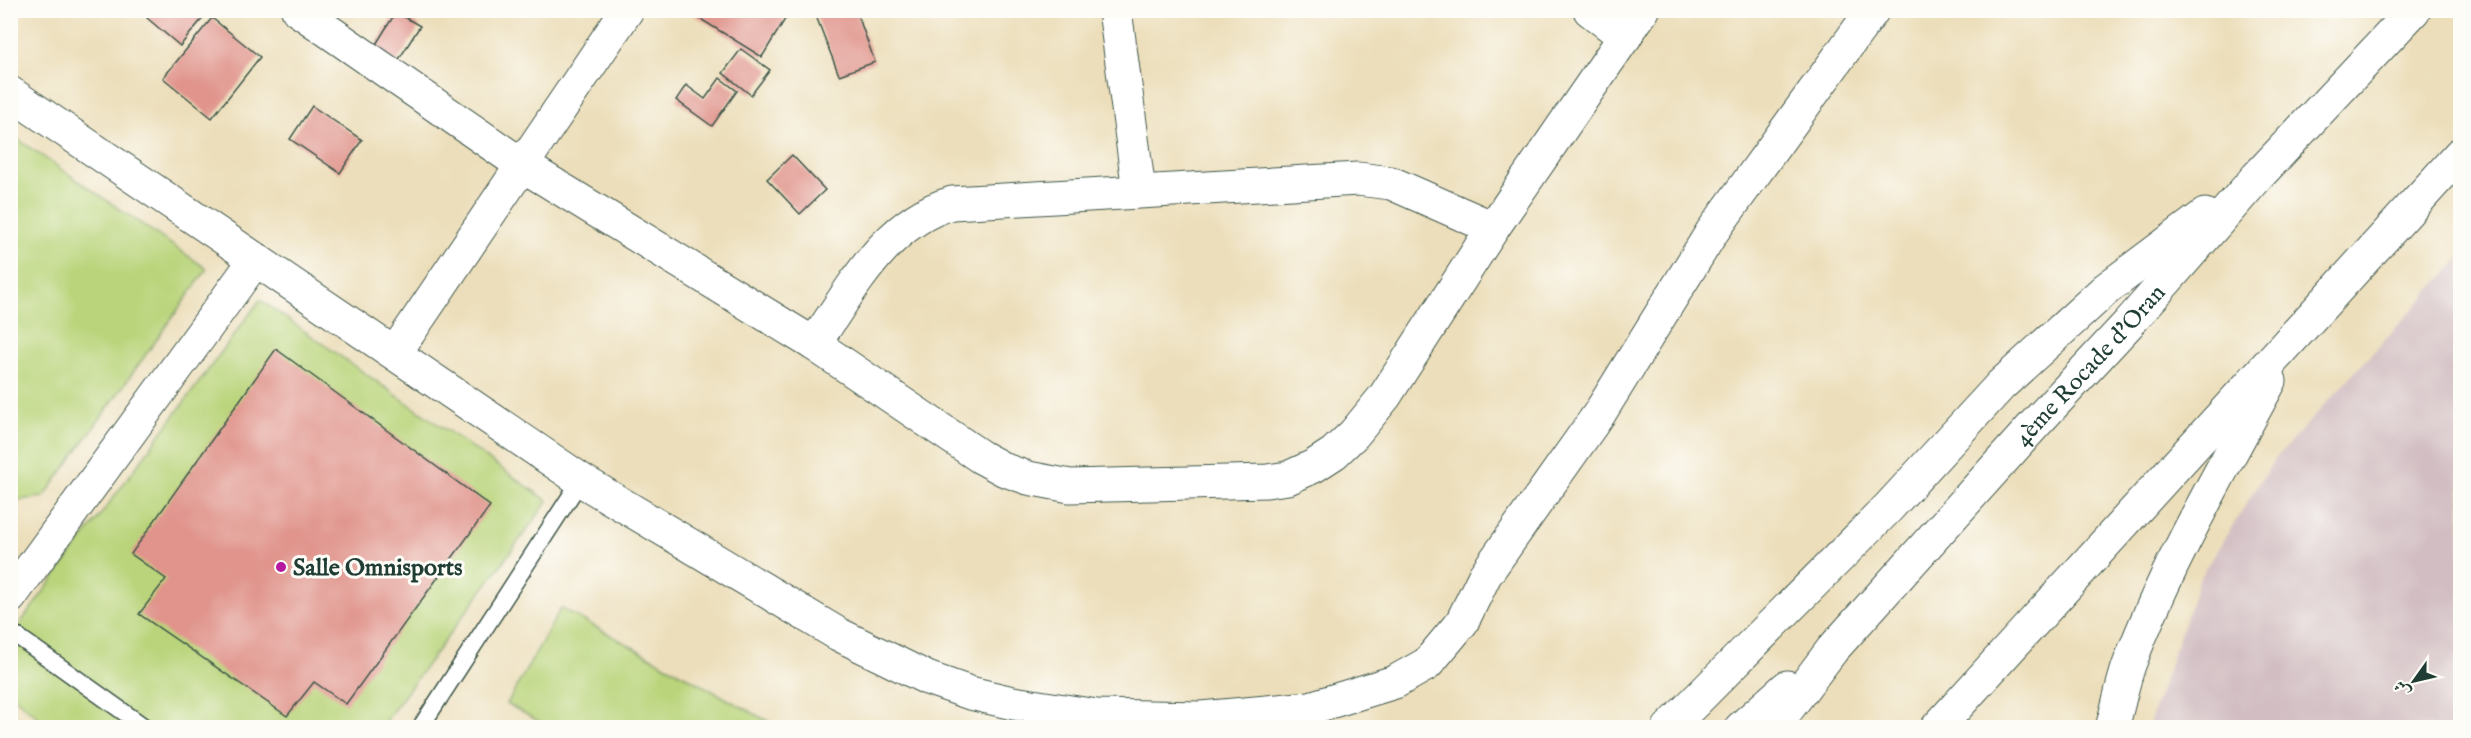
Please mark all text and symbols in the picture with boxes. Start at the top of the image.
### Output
street label: 4ème Rocade d'Oran [2008,278,2173,453]
place label: Salle Omnisports [293,553,463,584]
marker: Salle Omnisports [274,560,288,574]
north arrow [2384,651,2444,711]
text: ش [2390,676,2416,700]

